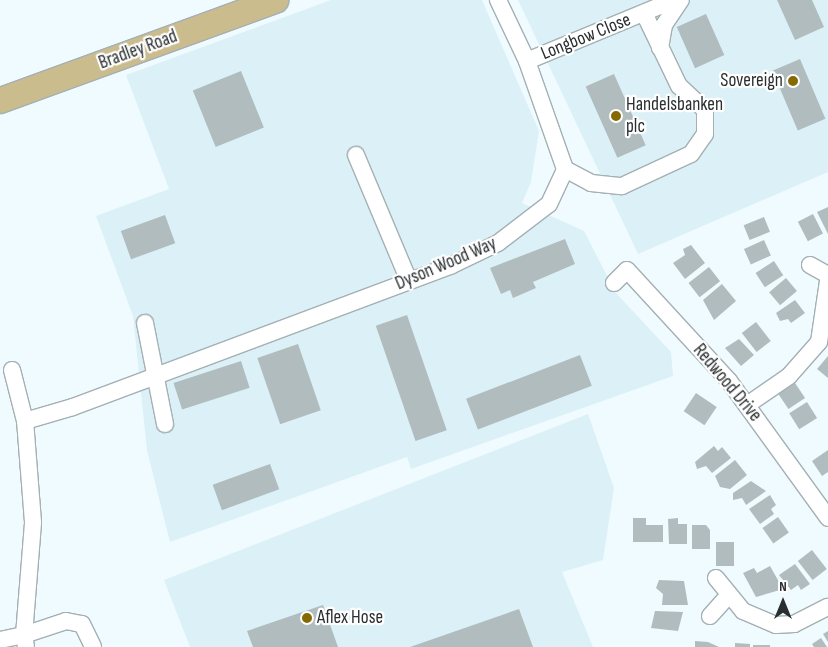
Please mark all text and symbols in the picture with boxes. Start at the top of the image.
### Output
street label: Longbow Close [538,9,634,65]
street label: Bradley Road [96,25,180,75]
place label: Sovereign [720,70,783,92]
marker: Sovereign [787,75,799,87]
place label: Handelsbanken plc [626,94,723,138]
marker: Handelsbanken plc [610,110,622,122]
street label: Dyson Wood Way [392,232,500,296]
street label: Redwood Drive [688,339,766,427]
north arrow [758,577,808,627]
text: N [779,578,787,595]
place label: Aflex Hose [317,607,383,629]
marker: Aflex Hose [301,612,313,624]

